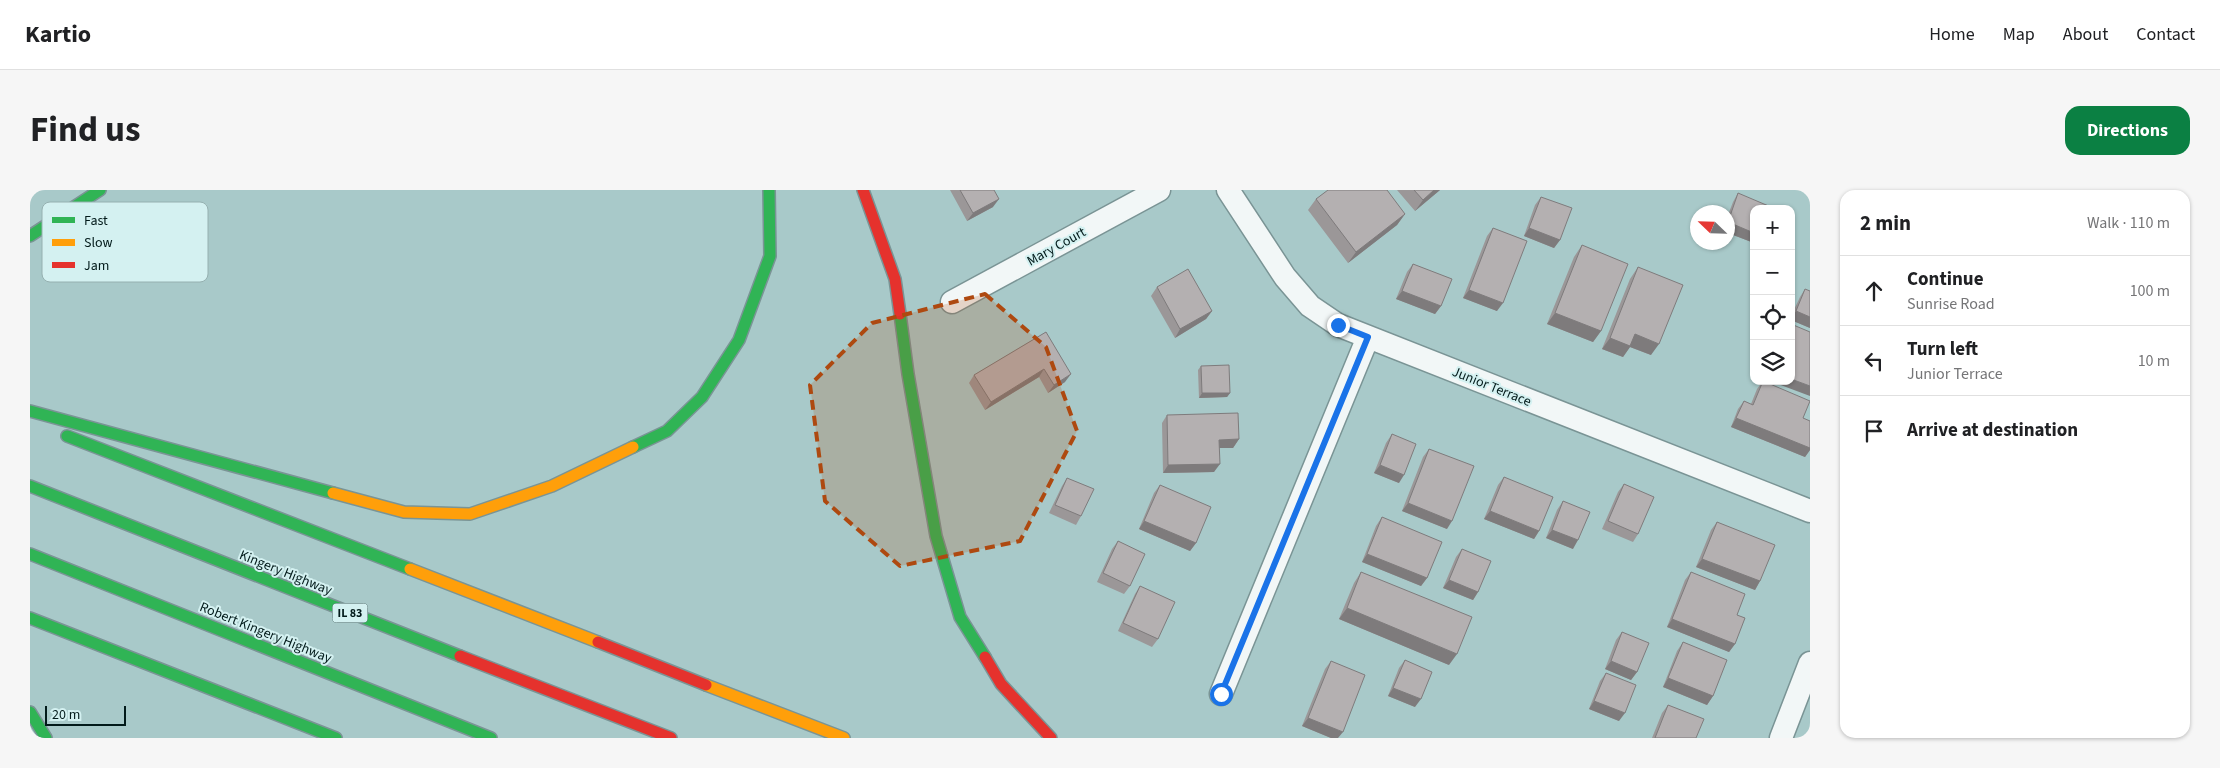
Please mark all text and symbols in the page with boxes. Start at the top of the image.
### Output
text: Kartio [25,17,91,52]
text: Home [1929,22,1975,47]
text: Map [2003,22,2035,47]
text: About [2063,22,2108,47]
text: Contact [2136,22,2195,47]
text: Find us [30,105,140,155]
button: Directions [2065,106,2190,155]
legend [42,202,208,282]
north arrow [1690,205,1735,250]
map controls [1750,205,1795,385]
button: + [1750,205,1795,250]
text: 2 min [1860,208,1911,238]
text: Fast [84,211,108,231]
text: Walk · 110 m [2087,212,2170,234]
street label: Mary Court [1023,222,1090,271]
text: Slow [84,233,113,253]
button: − [1750,250,1795,295]
text: Jam [84,256,109,276]
text: Continue [1907,266,1984,293]
icon: ahead [1860,277,1888,305]
text: 100 m [2130,280,2170,302]
text: Sunrise Road [1907,293,1995,315]
button: locate [1750,295,1795,340]
route end [1327,314,1350,337]
text: Turn left [1907,336,1978,363]
button: layers [1750,340,1795,385]
icon: left [1860,347,1888,375]
text: 10 m [2138,350,2170,372]
street label: Junior Terrace [1449,362,1534,412]
text: Junior Terrace [1907,363,2003,385]
icon: arrive [1860,417,1888,445]
text: Arrive at destination [1907,417,2078,444]
street label: Kingery Highway [236,545,335,601]
street label: Robert Kingery Highway [197,597,335,669]
road number: IL 83 [332,603,368,622]
route start [1210,683,1233,706]
scale bar [45,703,126,726]
text: 20 m [52,705,80,725]

